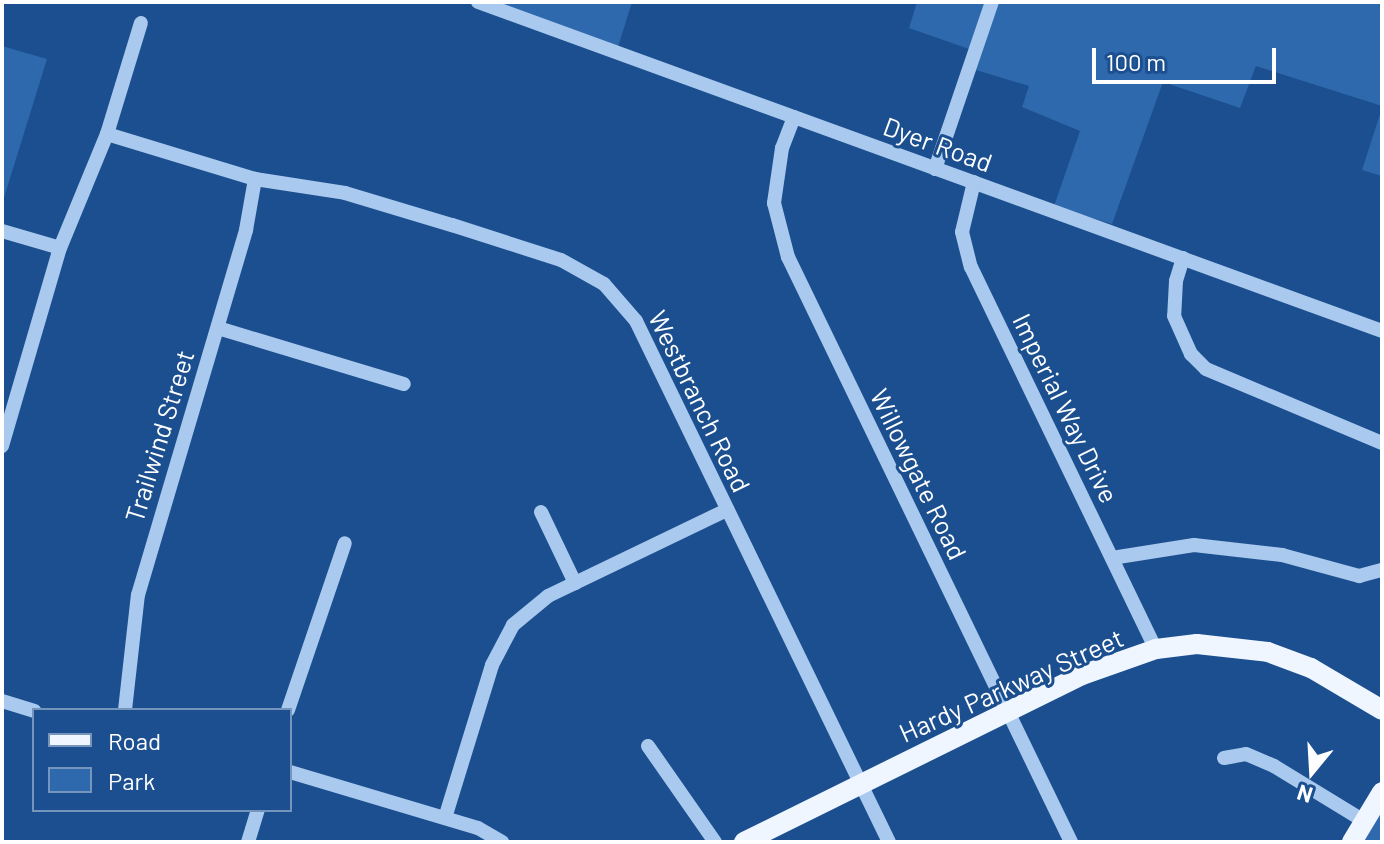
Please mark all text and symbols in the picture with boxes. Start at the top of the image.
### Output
scale bar [1096,32,1280,82]
text: 100 m [1106,47,1166,76]
street label: Dyer Road [879,110,997,178]
street label: Westbranch Road [643,305,757,497]
street label: Imperial Way Drive [1007,308,1125,508]
street label: Trailwind Street [118,346,200,526]
street label: Willowgate Road [864,384,974,564]
street label: Hardy Parkway Street [894,622,1128,748]
legend [32,708,292,812]
text: Road [108,726,161,755]
north arrow [1272,732,1352,812]
text: Park [108,766,155,795]
text: N [1294,780,1316,809]

